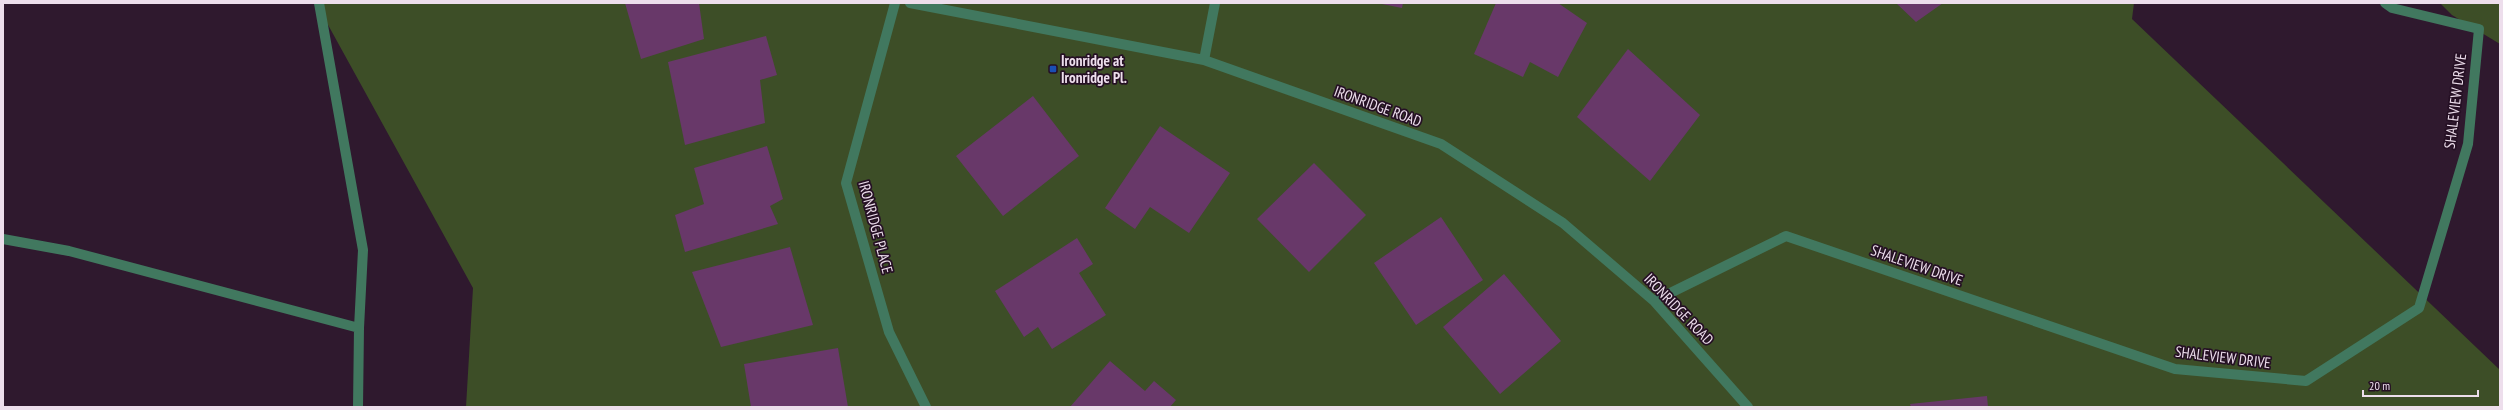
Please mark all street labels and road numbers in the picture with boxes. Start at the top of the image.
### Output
street label: SHALEVIEW DRIVE [2440,52,2470,150]
street label: IRONRIDGE ROAD [1332,81,1425,131]
street label: IRONRIDGE PLACE [854,179,898,275]
street label: SHALEVIEW DRIVE [1869,240,1965,290]
street label: IRONRIDGE ROAD [1640,269,1718,349]
street label: SHALEVIEW DRIVE [2174,342,2272,372]

